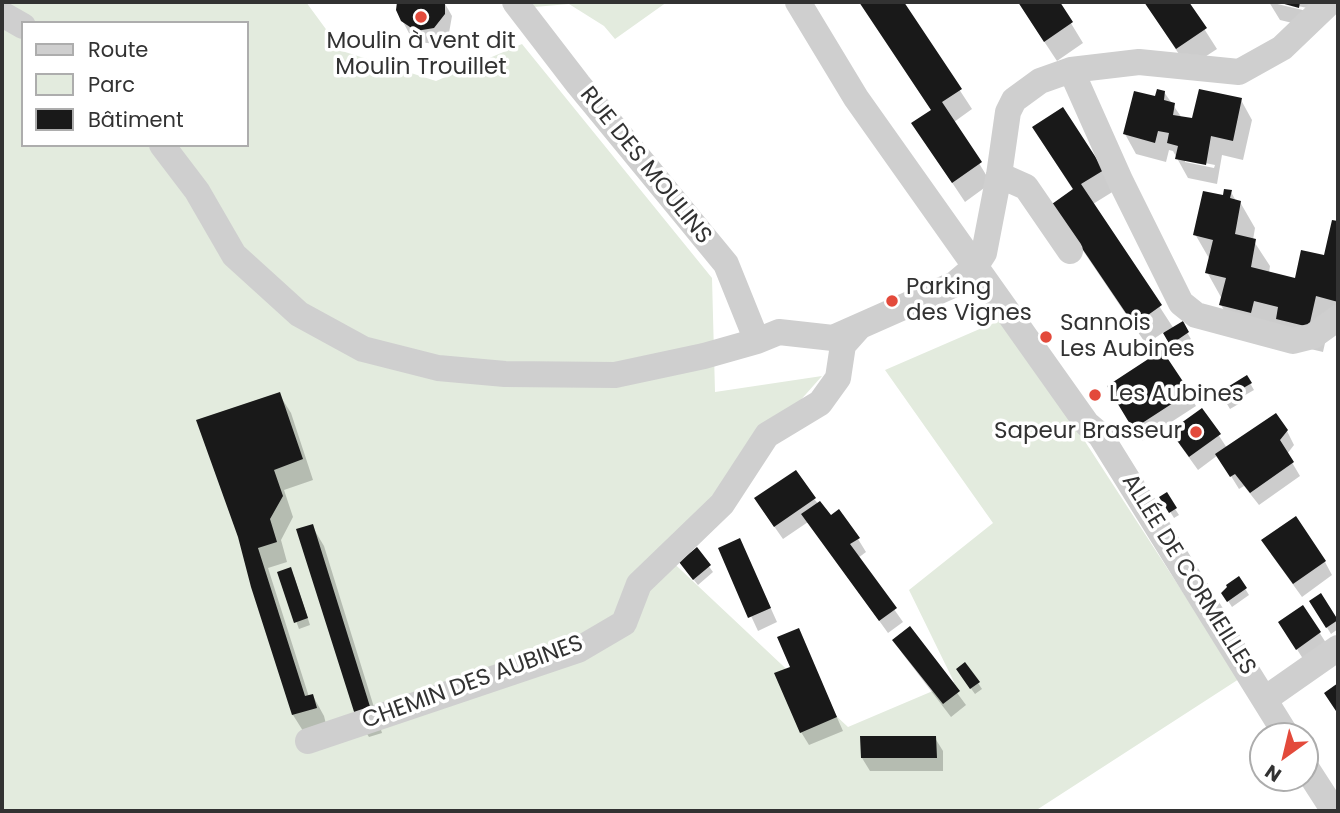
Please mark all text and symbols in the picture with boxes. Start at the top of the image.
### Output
marker: Moulin à vent dit Moulin Trouillet [413,9,429,25]
legend [21,21,248,147]
place label: Moulin à vent dit Moulin Trouillet [326,28,516,82]
text: Route [88,35,148,64]
text: Parc [88,70,135,99]
street label: RUE DES MOULINS [573,82,717,250]
text: Bâtiment [88,105,184,134]
place label: Parking des Vignes [906,274,1032,328]
marker: Parking des Vignes [884,293,900,309]
place label: Sannois Les Aubines [1060,310,1195,364]
marker: Sannois Les Aubines [1038,329,1054,345]
place label: Les Aubines [1109,381,1244,409]
marker: Les Aubines [1087,387,1103,403]
place label: Sapeur Brasseur [994,418,1182,446]
marker: Sapeur Brasseur [1188,424,1204,440]
street label: ALLÉE DE CORMEILLES [1115,469,1261,681]
street label: CHEMIN DES AUBINES [359,630,587,736]
north arrow [1249,722,1319,792]
text: N [1260,758,1287,788]

